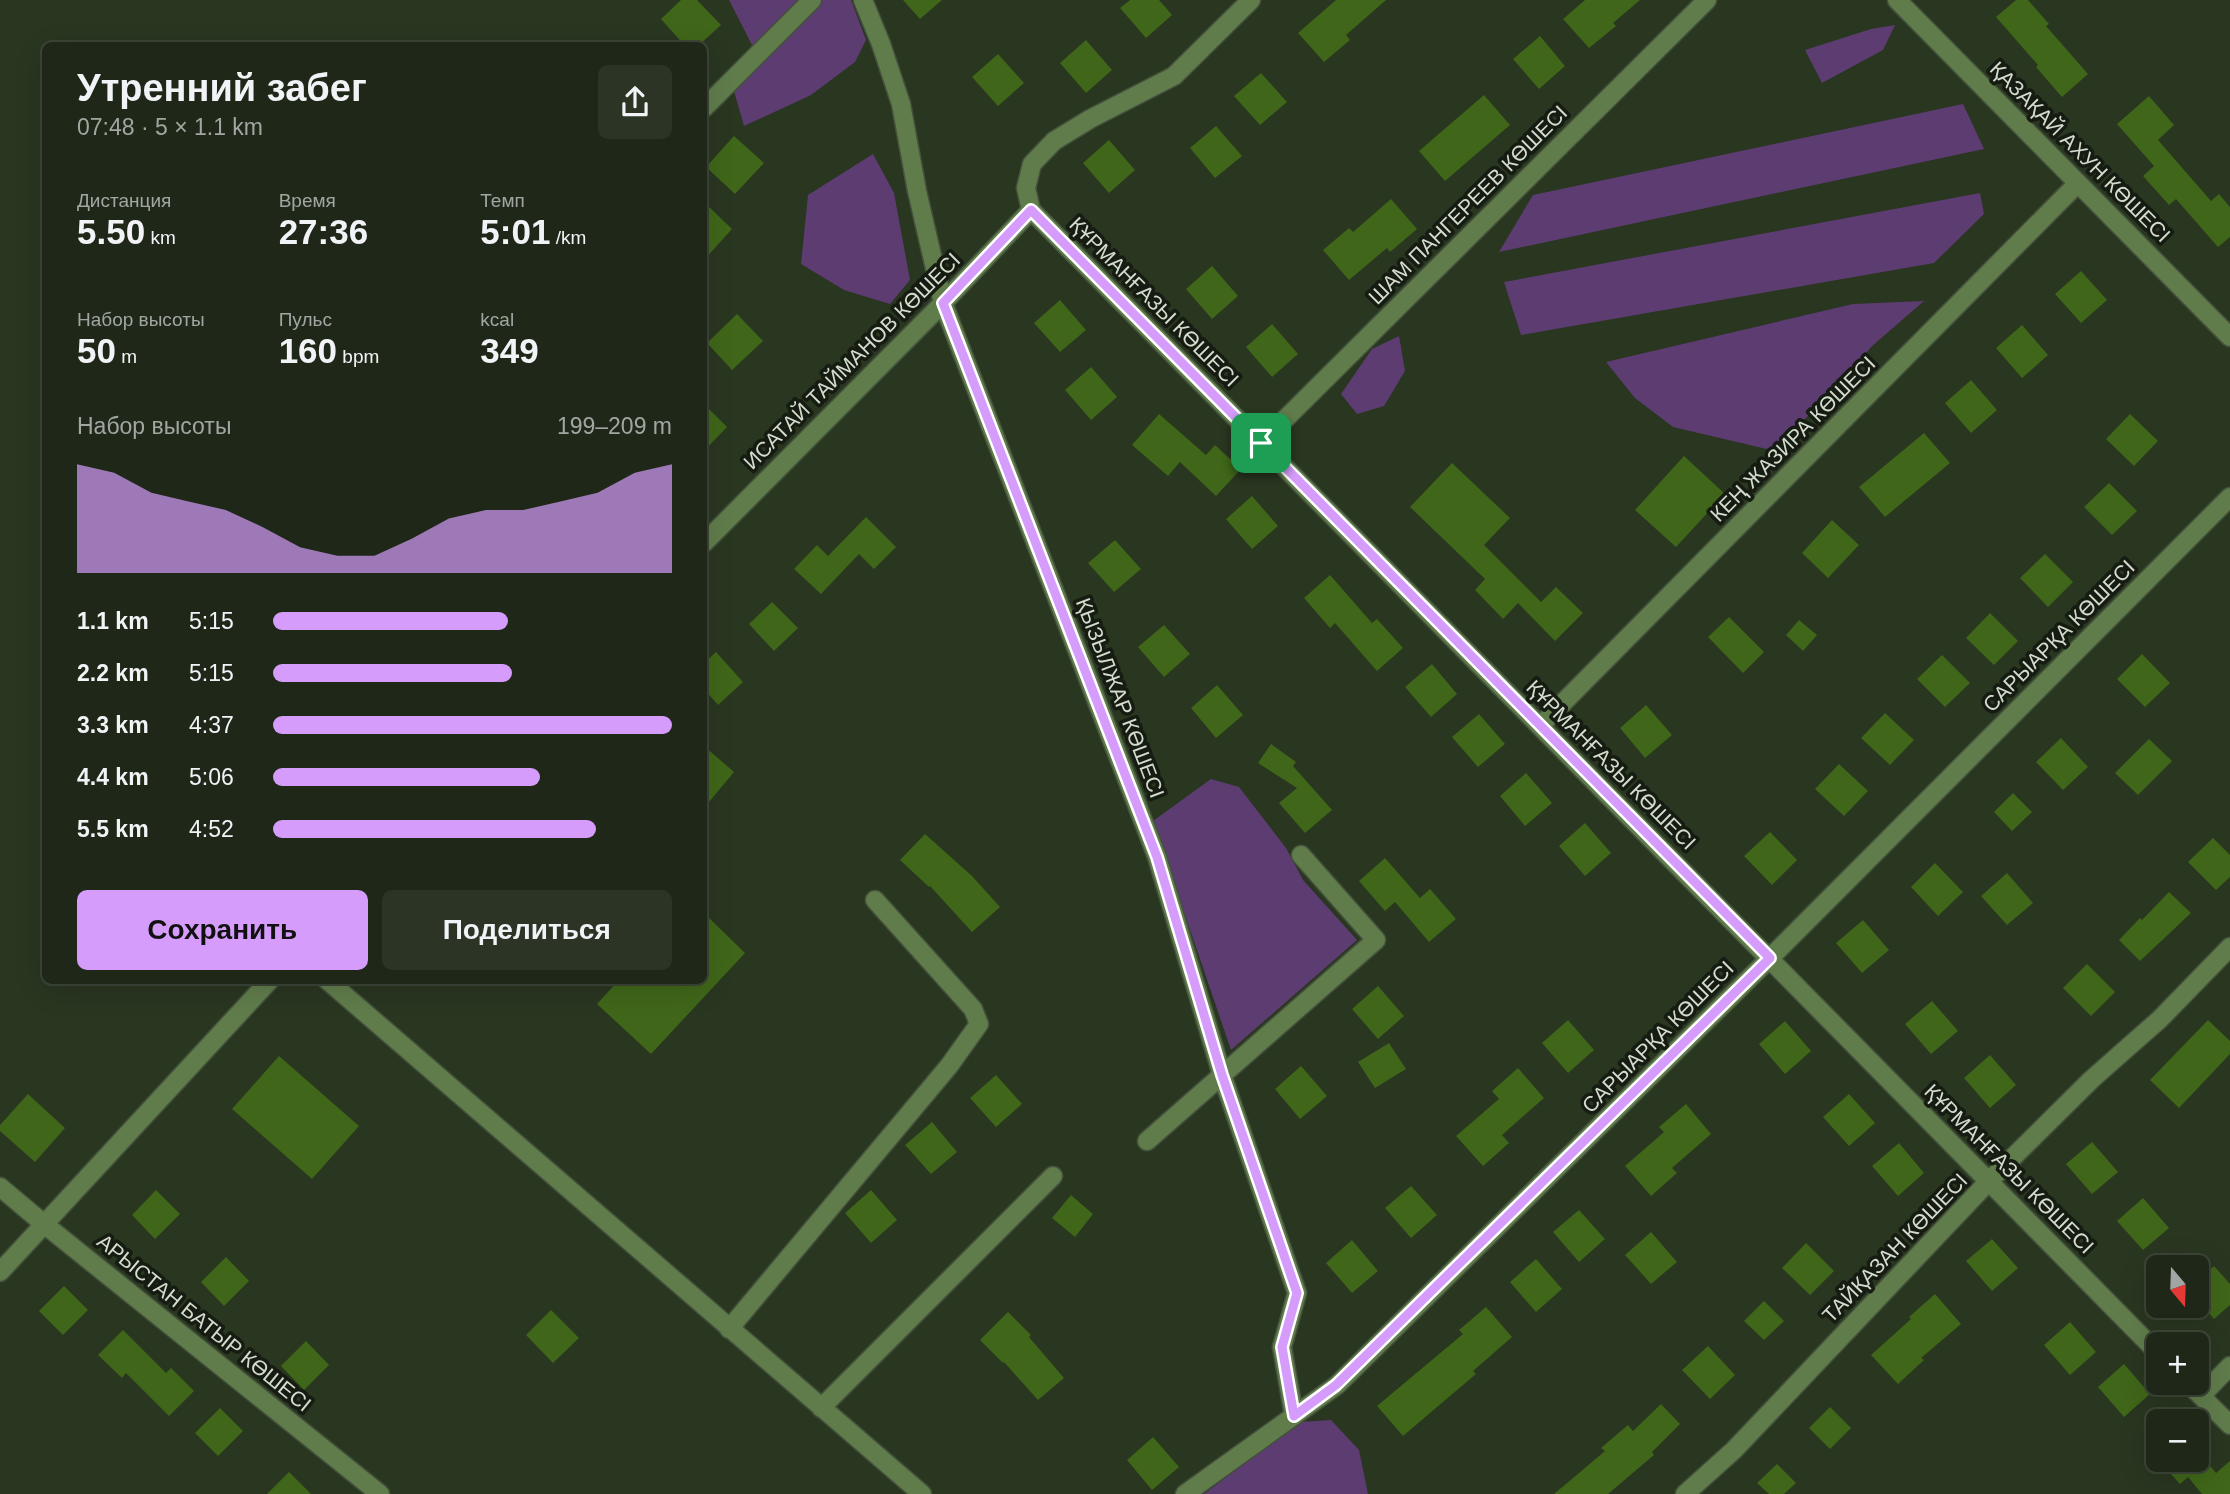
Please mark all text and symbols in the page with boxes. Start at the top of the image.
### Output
street label: ҚАЗАҚАЙ АХУН КӨШЕСІ [1986,57,2175,246]
button: share [598,65,672,139]
text: Утренний забег [77,67,367,109]
street label: ШАМ ПАНГЕРЕЕВ КӨШЕСІ [1364,101,1572,309]
text: 07:48 · 5 × 1.1 km [77,114,263,140]
text: Дистанция [77,190,171,211]
text: Время [279,190,336,211]
text: Темп [480,190,525,211]
text: 5.50 [77,212,145,251]
text: 27:36 [279,212,368,251]
text: 5:01 [480,212,550,251]
street label: ҚҰРМАНҒАЗЫ КӨШЕСІ [1065,212,1244,391]
text: km [145,227,176,248]
text: /km [550,227,586,248]
street label: ИСАТАЙ ТАЙМАНОВ КӨШЕСІ [739,248,964,473]
text: Набор высоты [77,309,205,330]
text: Пульс [279,309,332,330]
text: kcal [480,309,514,330]
text: 50 [77,331,116,370]
text: 160 [279,331,337,370]
text: 349 [480,331,539,370]
text: m [116,346,137,367]
text: bpm [337,346,379,367]
street label: КЕҢ ЖАЗИРА КӨШЕСІ [1706,352,1880,526]
text: Набор высоты [77,413,231,439]
text: 199–209 m [557,413,672,439]
pin [1231,413,1291,473]
icon: arrive [1242,424,1280,462]
street label: САРЫАРҚА КӨШЕСІ [1978,555,2139,716]
street label: ҚЫЗЫЛЖАР КӨШЕСІ [1072,595,1169,801]
text: 1.1 km [77,608,149,634]
text: 5:15 [189,608,234,634]
text: 2.2 km [77,660,149,686]
text: 5:15 [189,660,234,686]
street label: ҚҰРМАНҒАЗЫ КӨШЕСІ [1522,675,1701,854]
text: 3.3 km [77,712,149,738]
text: 4:37 [189,712,234,738]
text: 4.4 km [77,764,149,790]
text: 5:06 [189,764,234,790]
text: 5.5 km [77,816,149,842]
text: 4:52 [189,816,234,842]
button: Сохранить [77,890,368,970]
button: Поделиться [382,890,672,970]
street label: САРЫАРҚА КӨШЕСІ [1577,956,1738,1117]
street label: ҚҰРМАНҒАЗЫ КӨШЕСІ [1920,1079,2099,1258]
street label: ТАЙҚАЗАН КӨШЕСІ [1818,1169,1972,1327]
street label: АРЫСТАН БАТЫР КӨШЕСІ [93,1229,316,1416]
north arrow [2146,1255,2208,1318]
map controls [2146,1255,2209,1472]
button: + [2146,1332,2209,1395]
button: − [2146,1409,2209,1472]

